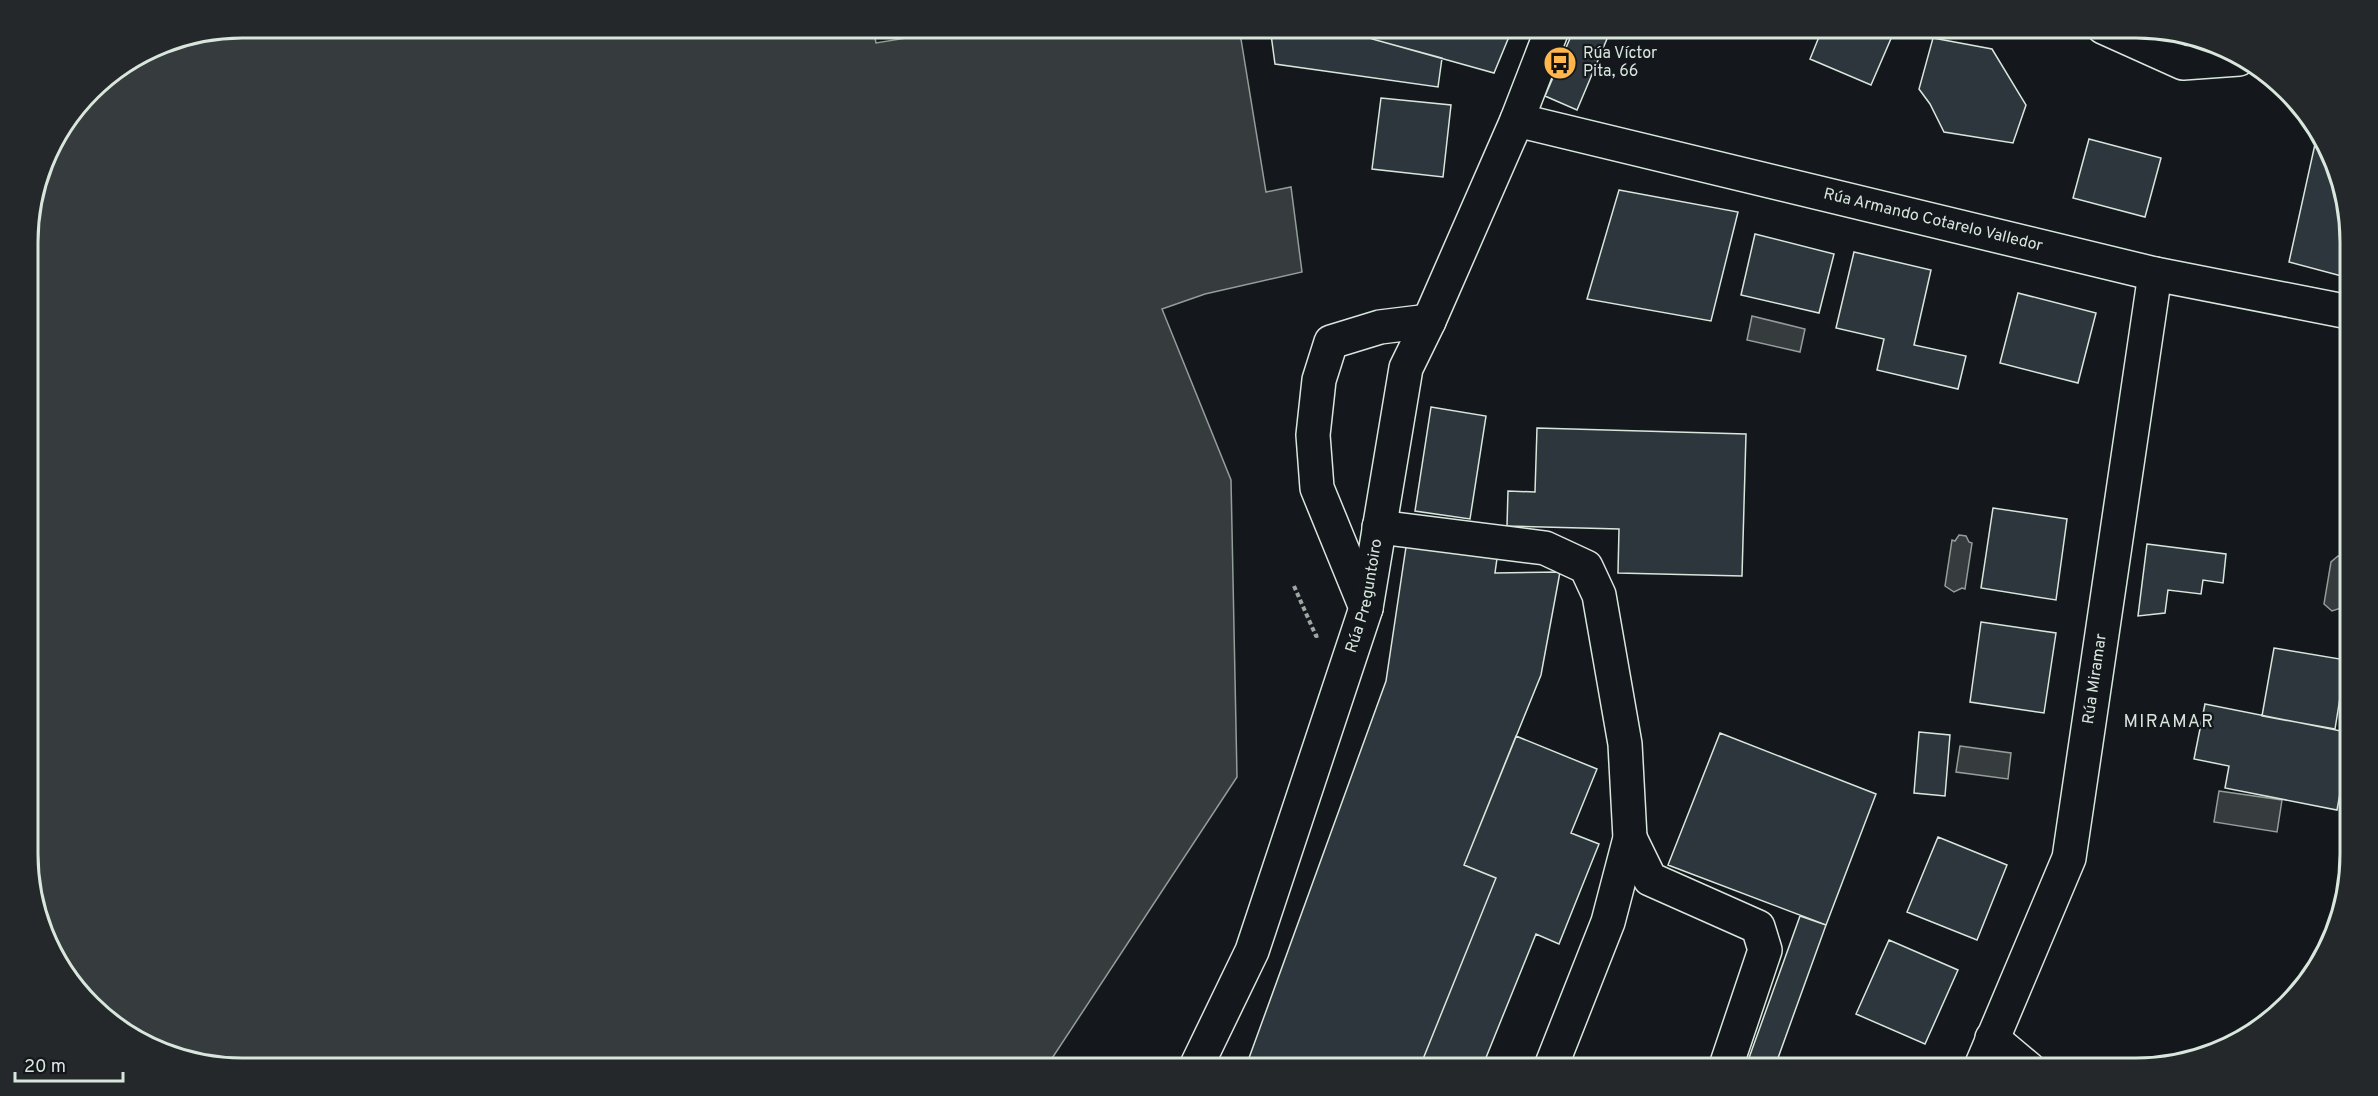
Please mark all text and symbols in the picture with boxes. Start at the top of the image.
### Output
place label: Rúa Víctor Pita, 66 [1583,44,1657,82]
bus stop icon: Rúa Víctor Pita, 66 [1542,45,1578,81]
street label: Rúa Armando Cotarelo Valledor [1821,184,2045,257]
street label: Rúa Preguntoiro [1342,537,1387,656]
street label: Rúa Miramar [2079,632,2112,726]
district label: MIRAMAR [2123,711,2215,734]
scale bar [15,1045,123,1083]
text: 20 m [24,1056,66,1079]

